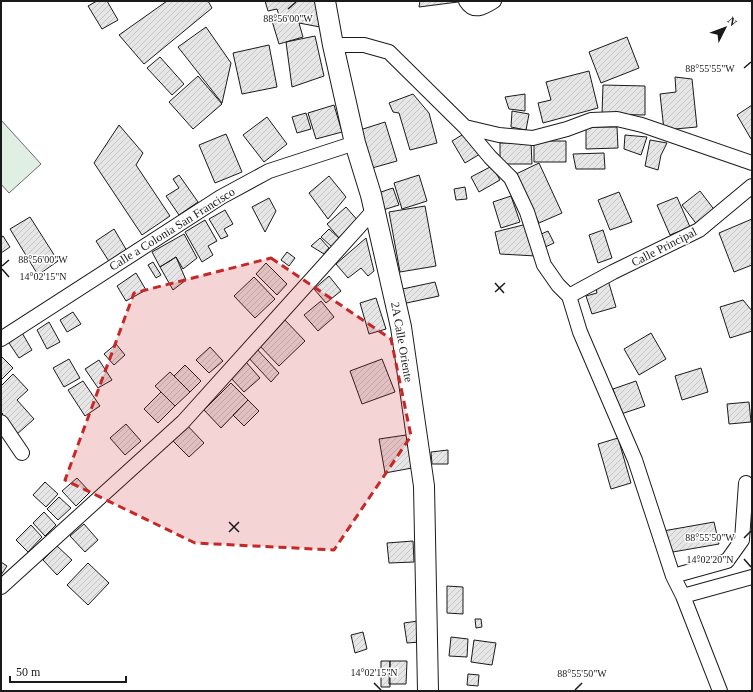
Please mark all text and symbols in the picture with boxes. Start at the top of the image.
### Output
north arrow [705,8,745,48]
text: 88°56'00"W [263,13,313,24]
text: N [725,14,740,28]
text: 88°55'55"W [685,63,735,74]
street label: Calle a Colonia San Francisco [107,185,237,273]
street label: Calle Principal [629,224,700,270]
text: 88°56'00"W [18,254,68,265]
text: 14°02'15"N [19,271,67,282]
street label: 2A Calle Oriente [388,301,416,383]
text: 88°55'50"W [685,532,735,543]
text: 14°02'20"N [686,554,734,565]
scale bar [10,658,126,684]
text: 50 m [16,665,41,679]
text: 14°02'15"N [350,667,398,678]
text: 88°55'50"W [557,668,607,679]

